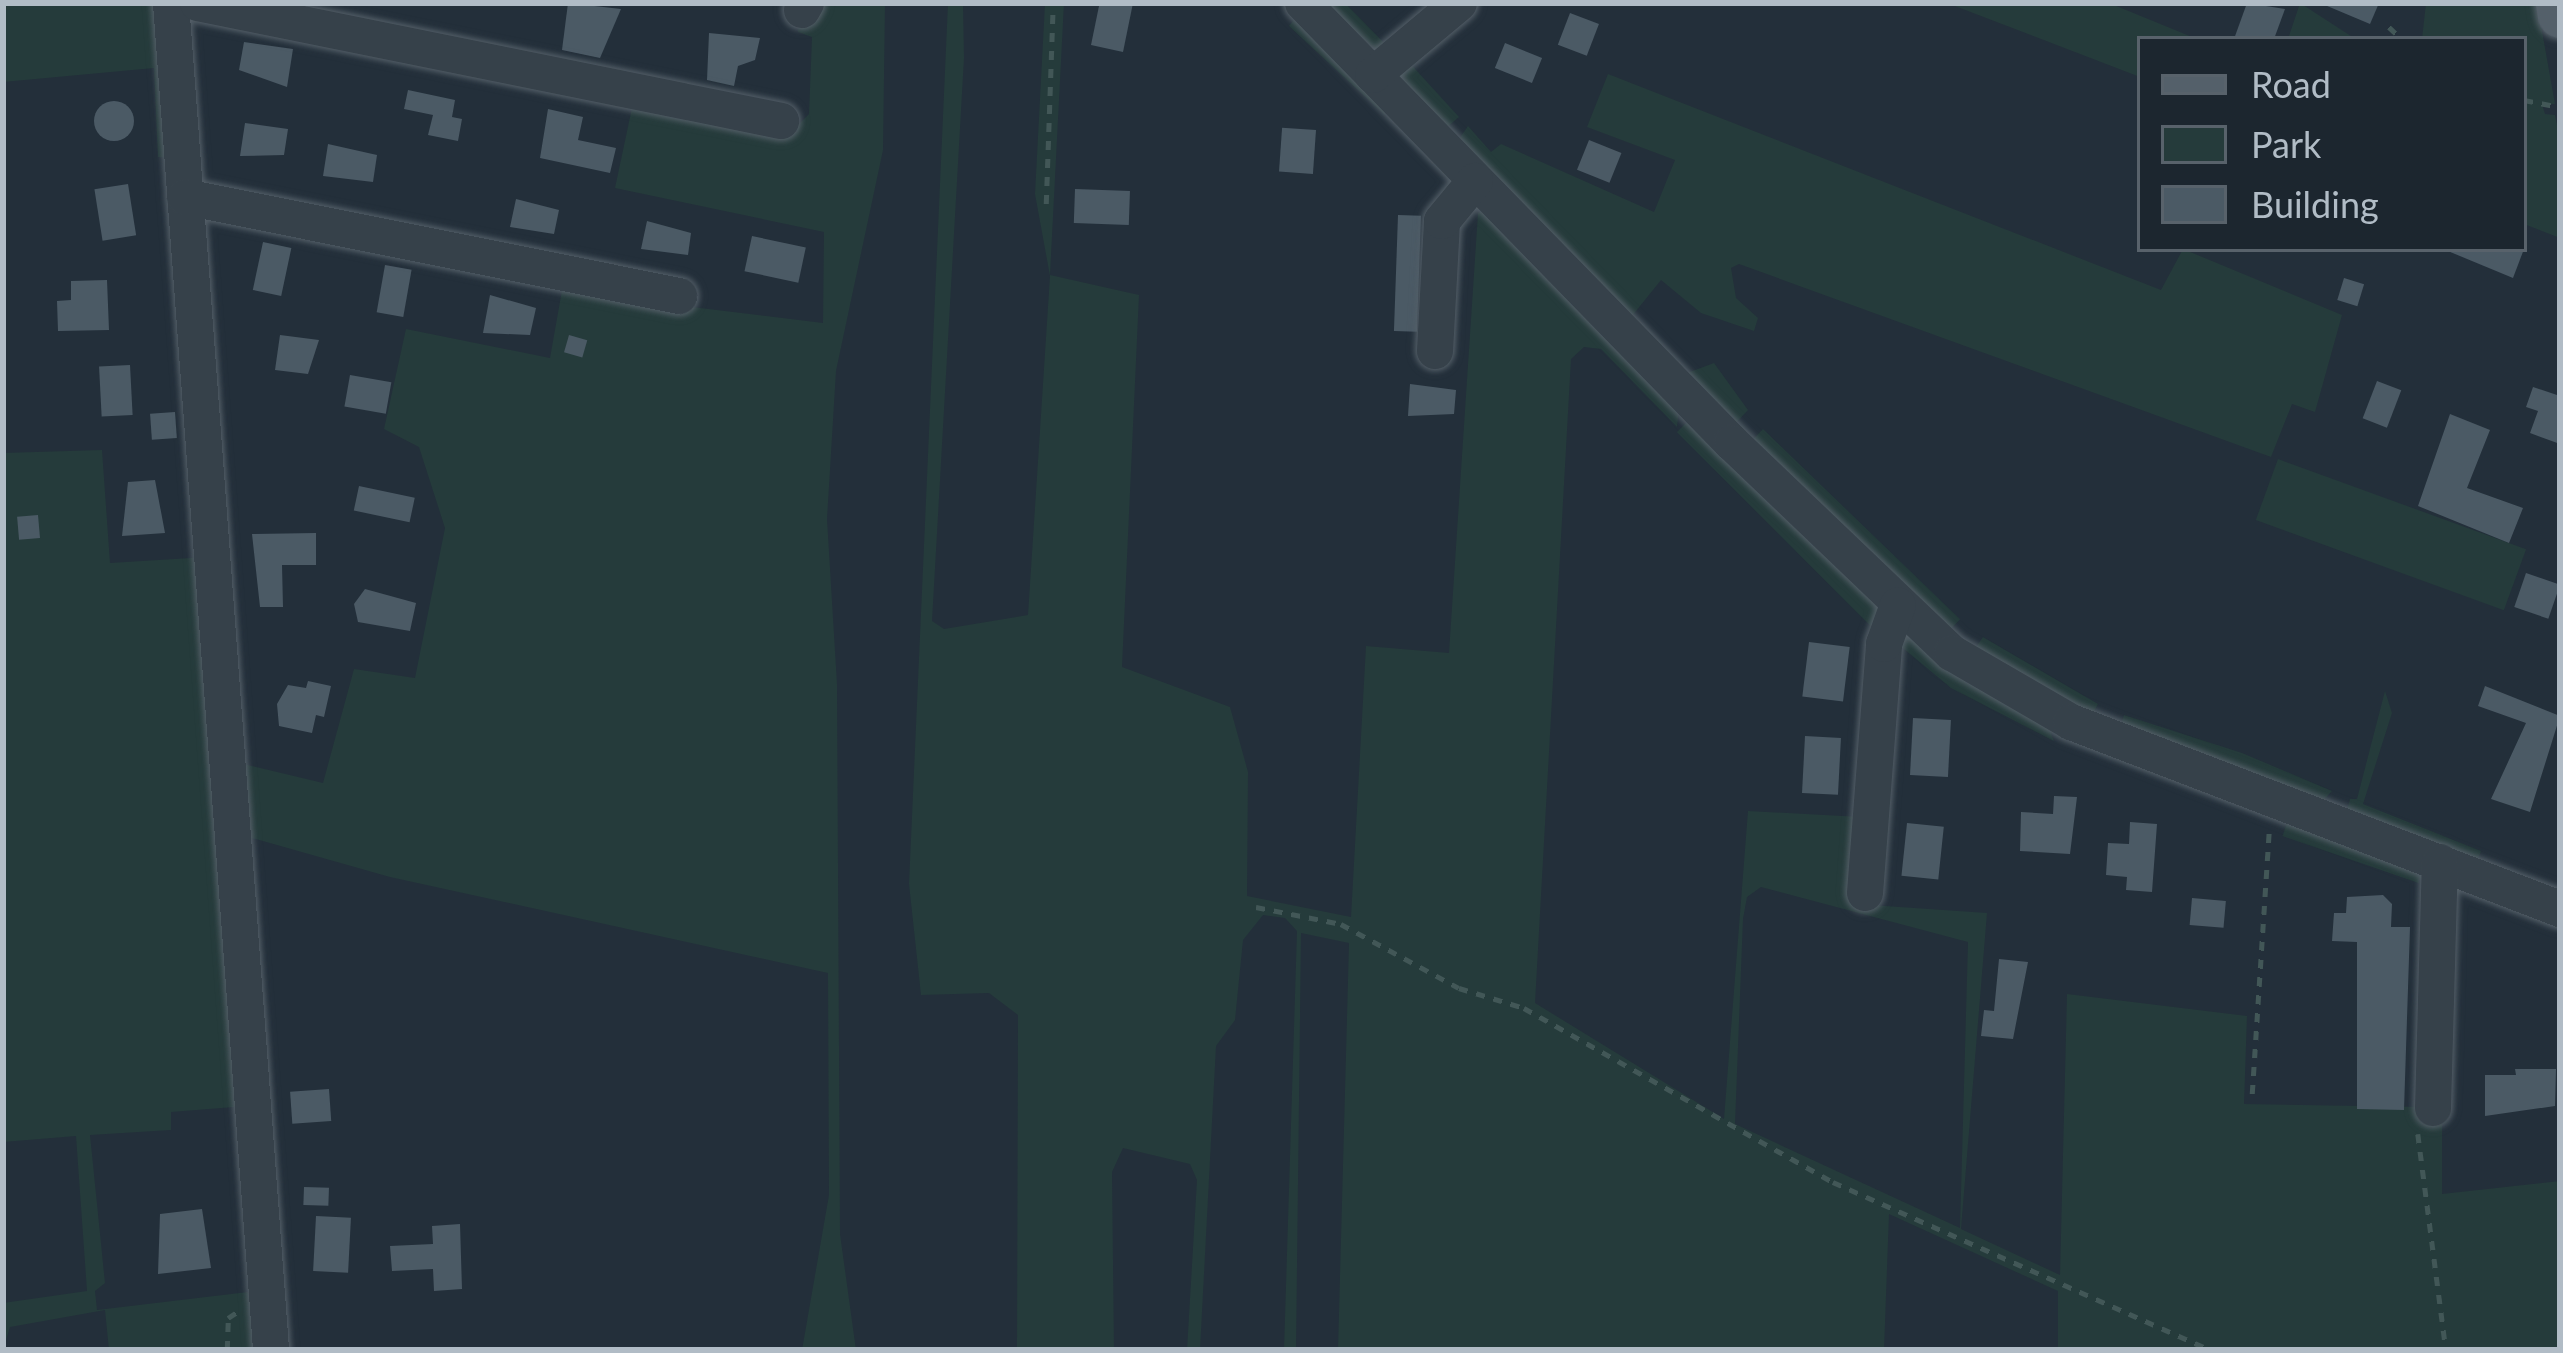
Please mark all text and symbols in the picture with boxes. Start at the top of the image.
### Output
legend [2137,36,2527,252]
text: Road [2251,62,2331,106]
text: Park [2251,122,2321,166]
text: Building [2251,182,2379,226]

